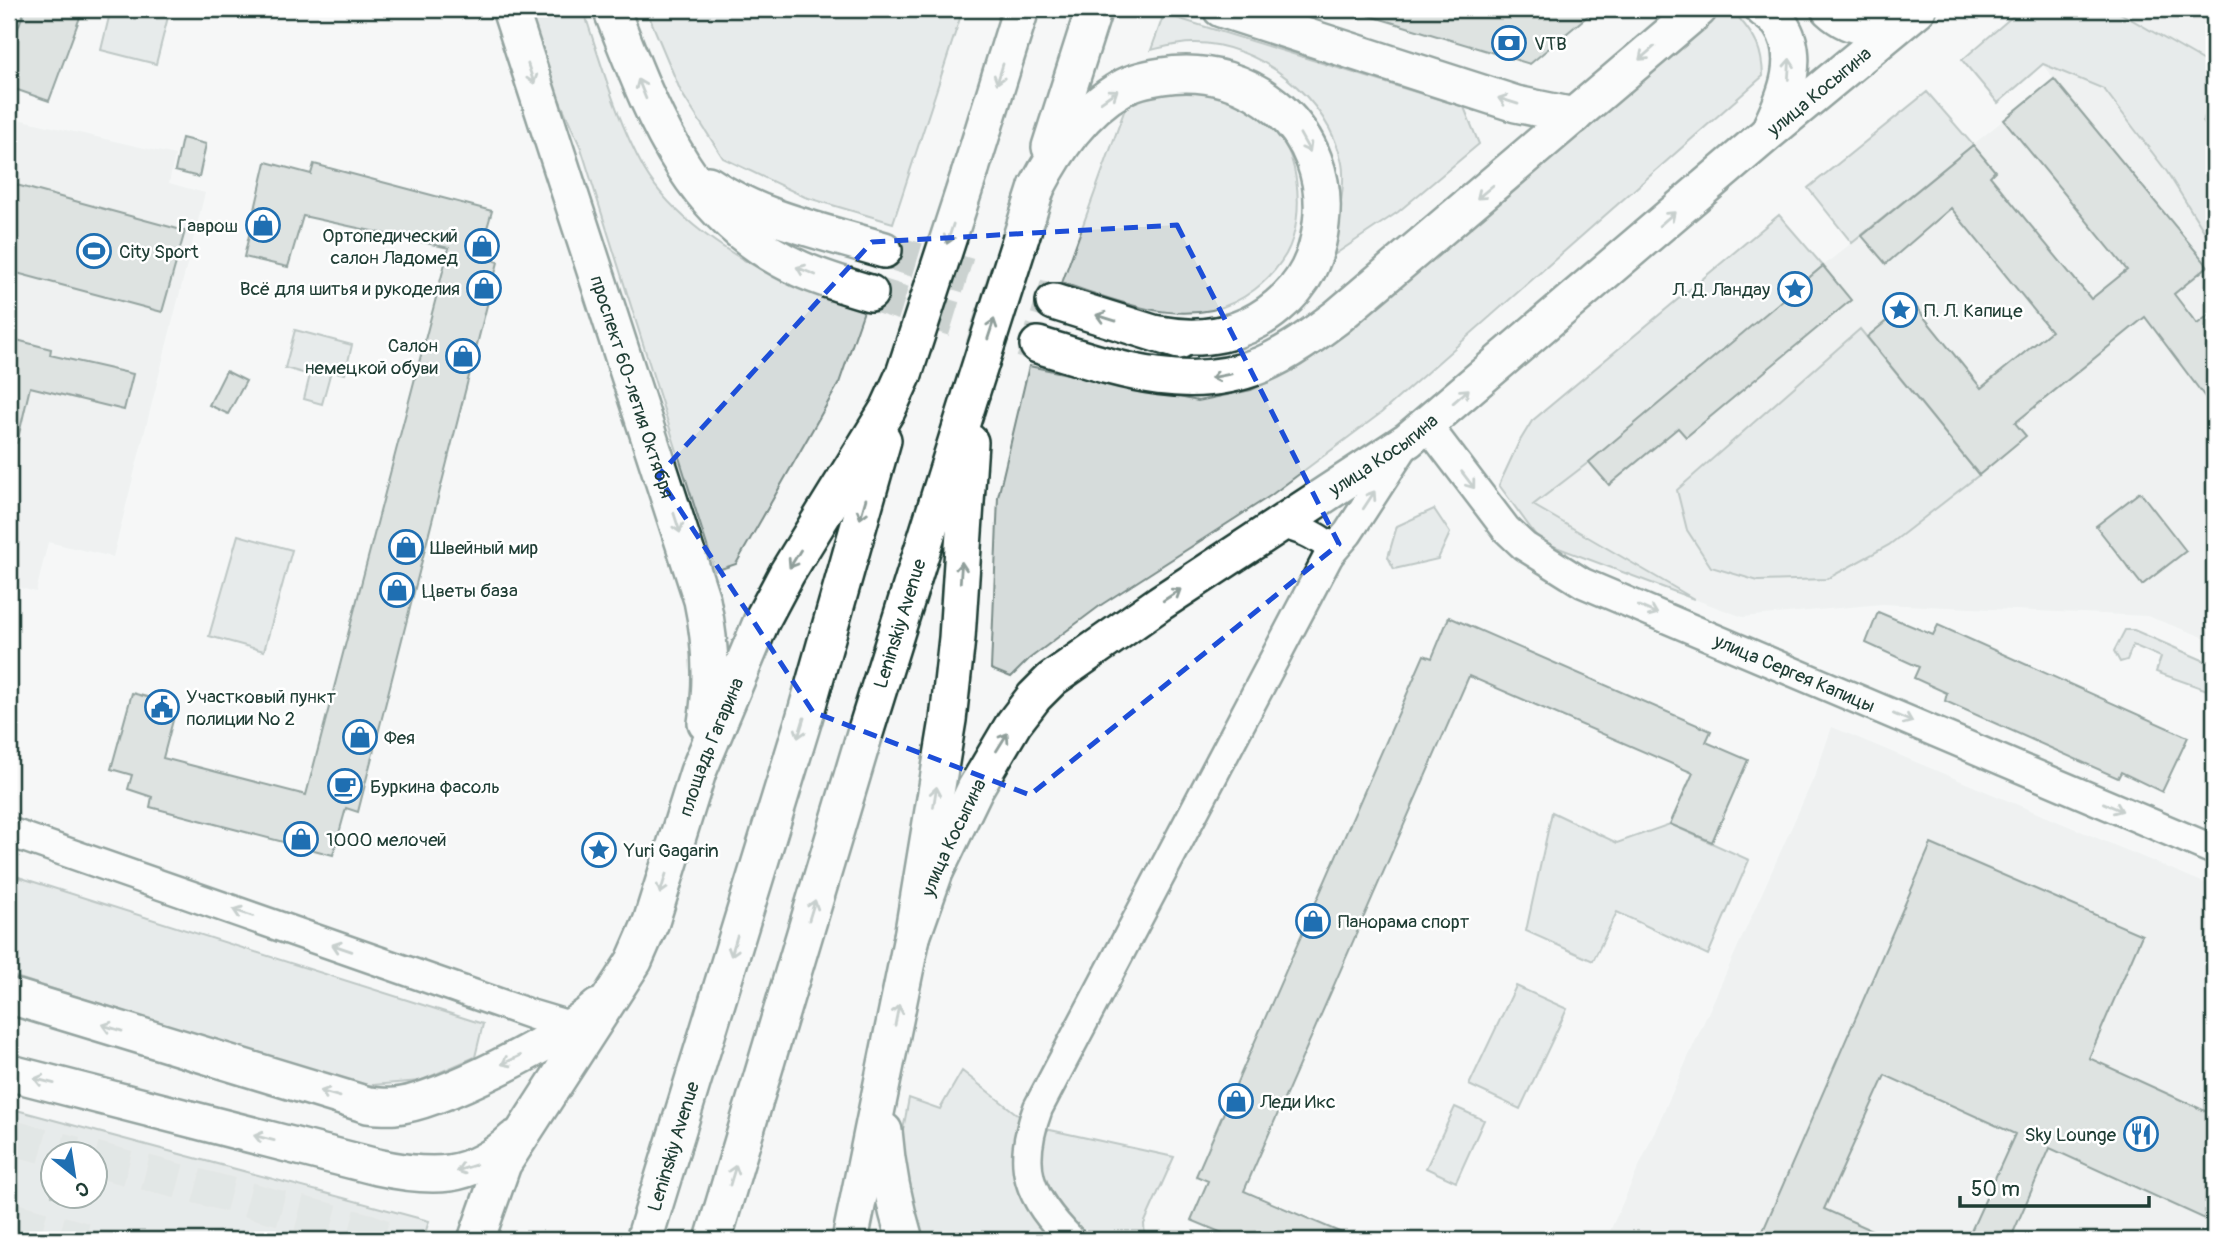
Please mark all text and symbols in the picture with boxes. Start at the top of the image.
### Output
bank icon: VTB [1490,24,1528,62]
place label: VTB [1534,32,1567,56]
street label: улица Косыгина [1762,42,1877,142]
one-way arrow [1638,45,1656,61]
one-way arrow [1783,58,1796,81]
one-way arrow [526,62,538,84]
one-way arrow [993,63,1006,85]
one-way arrow [635,79,648,101]
one-way arrow [1099,89,1118,103]
one-way arrow [1497,94,1519,107]
one-way arrow [1299,132,1312,153]
one-way arrow [1476,184,1494,200]
shop icon: Гаврош [244,206,282,244]
one-way arrow [1658,211,1676,227]
place label: Гаврош [178,214,238,238]
one-way arrow [943,222,955,244]
place label: Ортопедический салон Ладомед [322,224,459,270]
shop icon: Ортопедический салон Ладомед [463,227,501,265]
sports icon: City Sport [75,232,113,270]
place label: City Sport [119,240,199,264]
one-way arrow [795,264,817,277]
shop icon: Всё для шитья и рукоделия [465,269,503,307]
place icon: Л. Д. Ландау [1776,270,1814,308]
street label: проспект 60-летия Октября [584,272,679,501]
place label: Всё для шитья и рукоделия [240,277,460,301]
place label: Л. Д. Ландау [1672,278,1770,302]
place icon: П. Л. Капице [1881,291,1919,329]
place label: П. Л. Капице [1924,299,2023,323]
one-way arrow [1096,311,1118,324]
one-way arrow [986,319,999,341]
place label: Салон немецкой обуви [305,334,439,380]
shop icon: Салон немецкой обуви [444,337,482,375]
one-way arrow [1210,370,1233,384]
one-way arrow [1451,388,1469,404]
street label: улица Косыгина [1324,409,1443,502]
one-way arrow [1460,470,1475,488]
one-way arrow [1362,491,1377,510]
one-way arrow [855,498,868,520]
one-way arrow [671,512,684,534]
shop icon: Швейный мир [387,528,425,566]
place label: Швейный мир [430,536,538,560]
one-way arrow [788,549,803,568]
street label: Leninskiy Avenue [869,555,932,692]
one-way arrow [955,561,968,583]
shop icon: Цветы база [378,571,416,609]
place label: Цветы база [422,579,518,603]
one-way arrow [1162,587,1181,602]
one-way arrow [1637,605,1659,618]
street label: улица Сергея Капицы [1709,628,1879,718]
street label: площадь Гагарина [674,674,750,819]
place label: Участковый пункт полиции № 2 [186,685,337,731]
public building icon: Участковый пункт полиции № 2 [143,688,181,726]
one-way arrow [1892,712,1913,725]
one-way arrow [794,717,807,739]
shop icon: Фея [341,718,379,756]
place label: Фея [384,726,415,750]
one-way arrow [996,733,1010,753]
cafe icon: Буркина фасоль [326,767,364,805]
street label: улица Косыгина [916,774,992,901]
place label: Буркина фасоль [370,775,500,799]
one-way arrow [929,786,942,809]
one-way arrow [2101,801,2123,814]
shop icon: 1000 мелочей [282,820,320,858]
place label: 1000 мелочей [326,828,447,852]
place icon: Yuri Gagarin [580,831,618,869]
place label: Yuri Gagarin [623,839,719,863]
one-way arrow [656,872,668,894]
one-way arrow [806,899,819,921]
shop icon: Панорама спорт [1294,902,1332,940]
one-way arrow [232,906,254,918]
place label: Панорама спорт [1338,910,1470,934]
one-way arrow [727,934,740,956]
one-way arrow [331,941,353,953]
one-way arrow [891,1004,905,1027]
one-way arrow [102,1020,124,1033]
one-way arrow [501,1053,522,1067]
one-way arrow [33,1074,55,1087]
street label: Leninskiy Avenue [642,1078,705,1214]
shop icon: Леди Икс [1217,1082,1255,1120]
one-way arrow [319,1087,341,1100]
place label: Леди Икс [1259,1090,1336,1114]
restaurant icon: Sky Lounge [2122,1115,2160,1153]
place label: Sky Lounge [2025,1123,2117,1147]
one-way arrow [253,1131,276,1144]
north arrow [38,1140,108,1210]
one-way arrow [455,1163,477,1175]
one-way arrow [727,1164,740,1186]
scale bar [1960,1165,2150,1209]
text: С [71,1176,93,1202]
text: 50 m [1971,1176,2020,1203]

